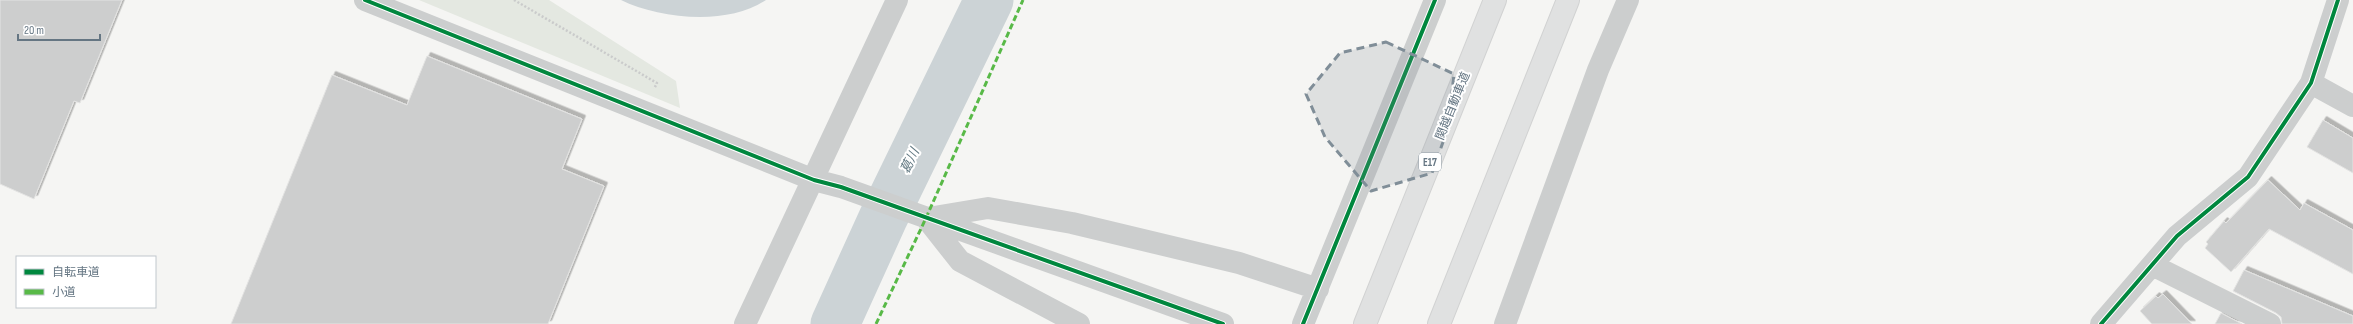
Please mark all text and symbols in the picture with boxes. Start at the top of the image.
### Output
scale bar [18,16,100,42]
text: 20 m [24,23,44,38]
street label: 関越自動車道 [1433,70,1473,142]
water label: 葛川 [897,144,924,176]
road number: E17 [1419,153,1441,171]
legend [16,256,156,308]
text: 自転車道 [52,265,100,280]
text: 小道 [52,285,76,300]

